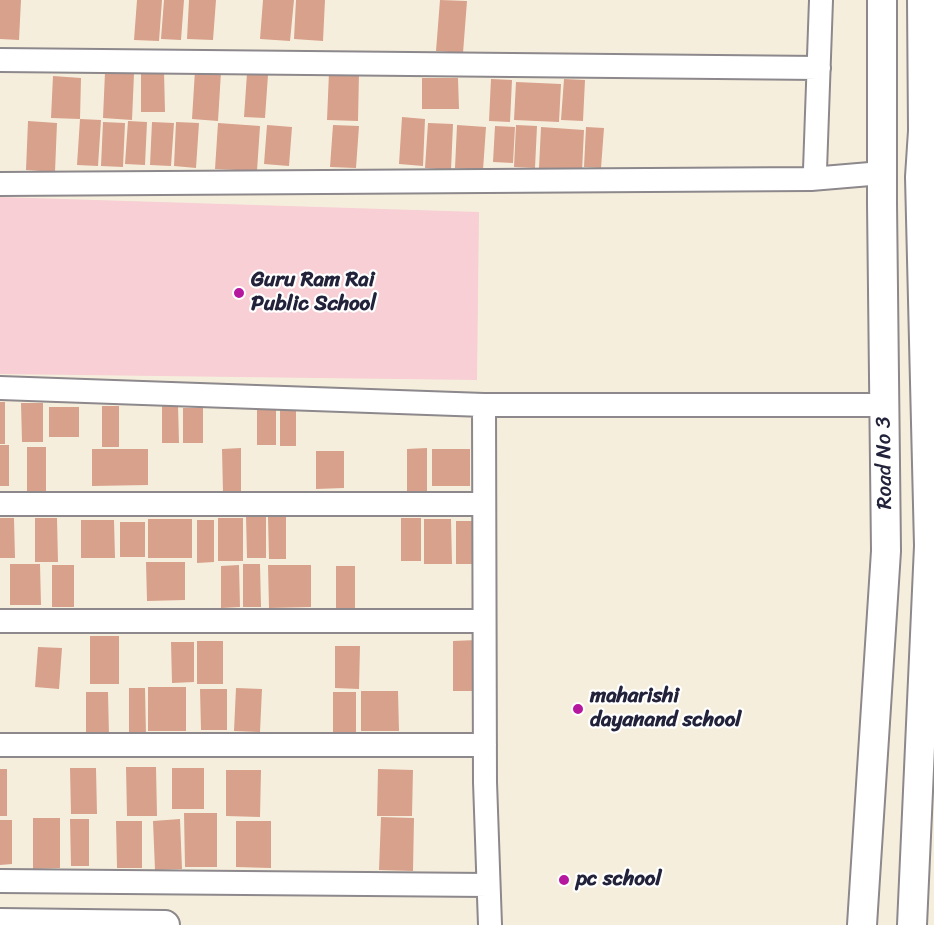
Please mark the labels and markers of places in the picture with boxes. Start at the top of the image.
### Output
place label: Guru Ram Rai Public School [251,268,376,318]
marker: Guru Ram Rai Public School [232,286,246,300]
place label: maharishi dayanand school [590,684,741,734]
marker: maharishi dayanand school [571,702,585,716]
place label: pc school [576,867,661,893]
marker: pc school [557,873,571,887]

